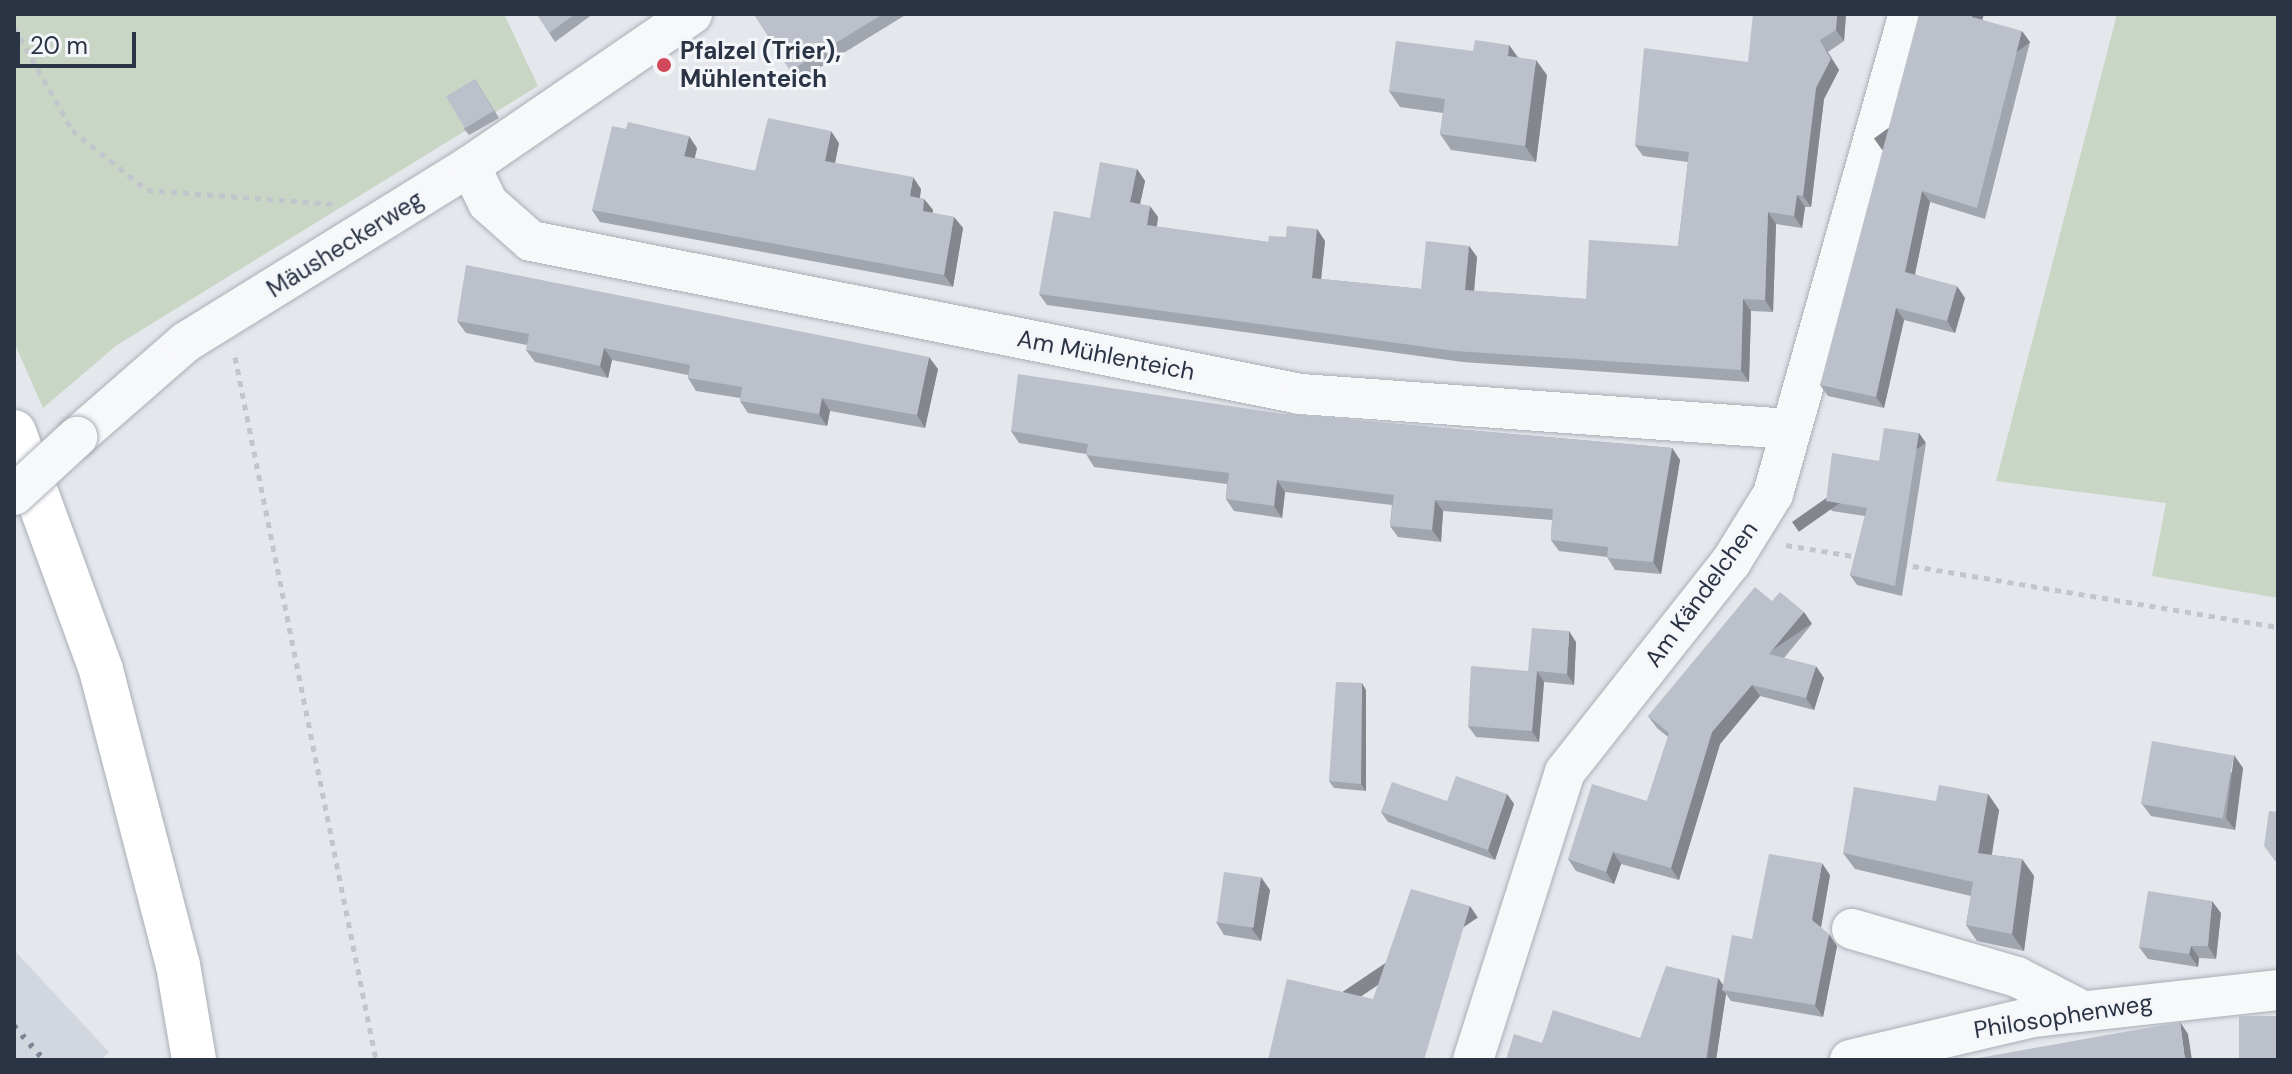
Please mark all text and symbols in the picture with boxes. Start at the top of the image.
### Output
scale bar [20,16,140,66]
text: 20 m [30,30,88,61]
place label: Pfalzel (Trier), Mühlenteich [680,37,841,93]
marker: Pfalzel (Trier), Mühlenteich [655,56,673,74]
street label: Mäusheckerweg [262,184,428,304]
street label: Am Mühlenteich [1015,324,1197,386]
street label: Am Kändelchen [1639,516,1763,672]
street label: Philosophenweg [1972,988,2154,1044]

